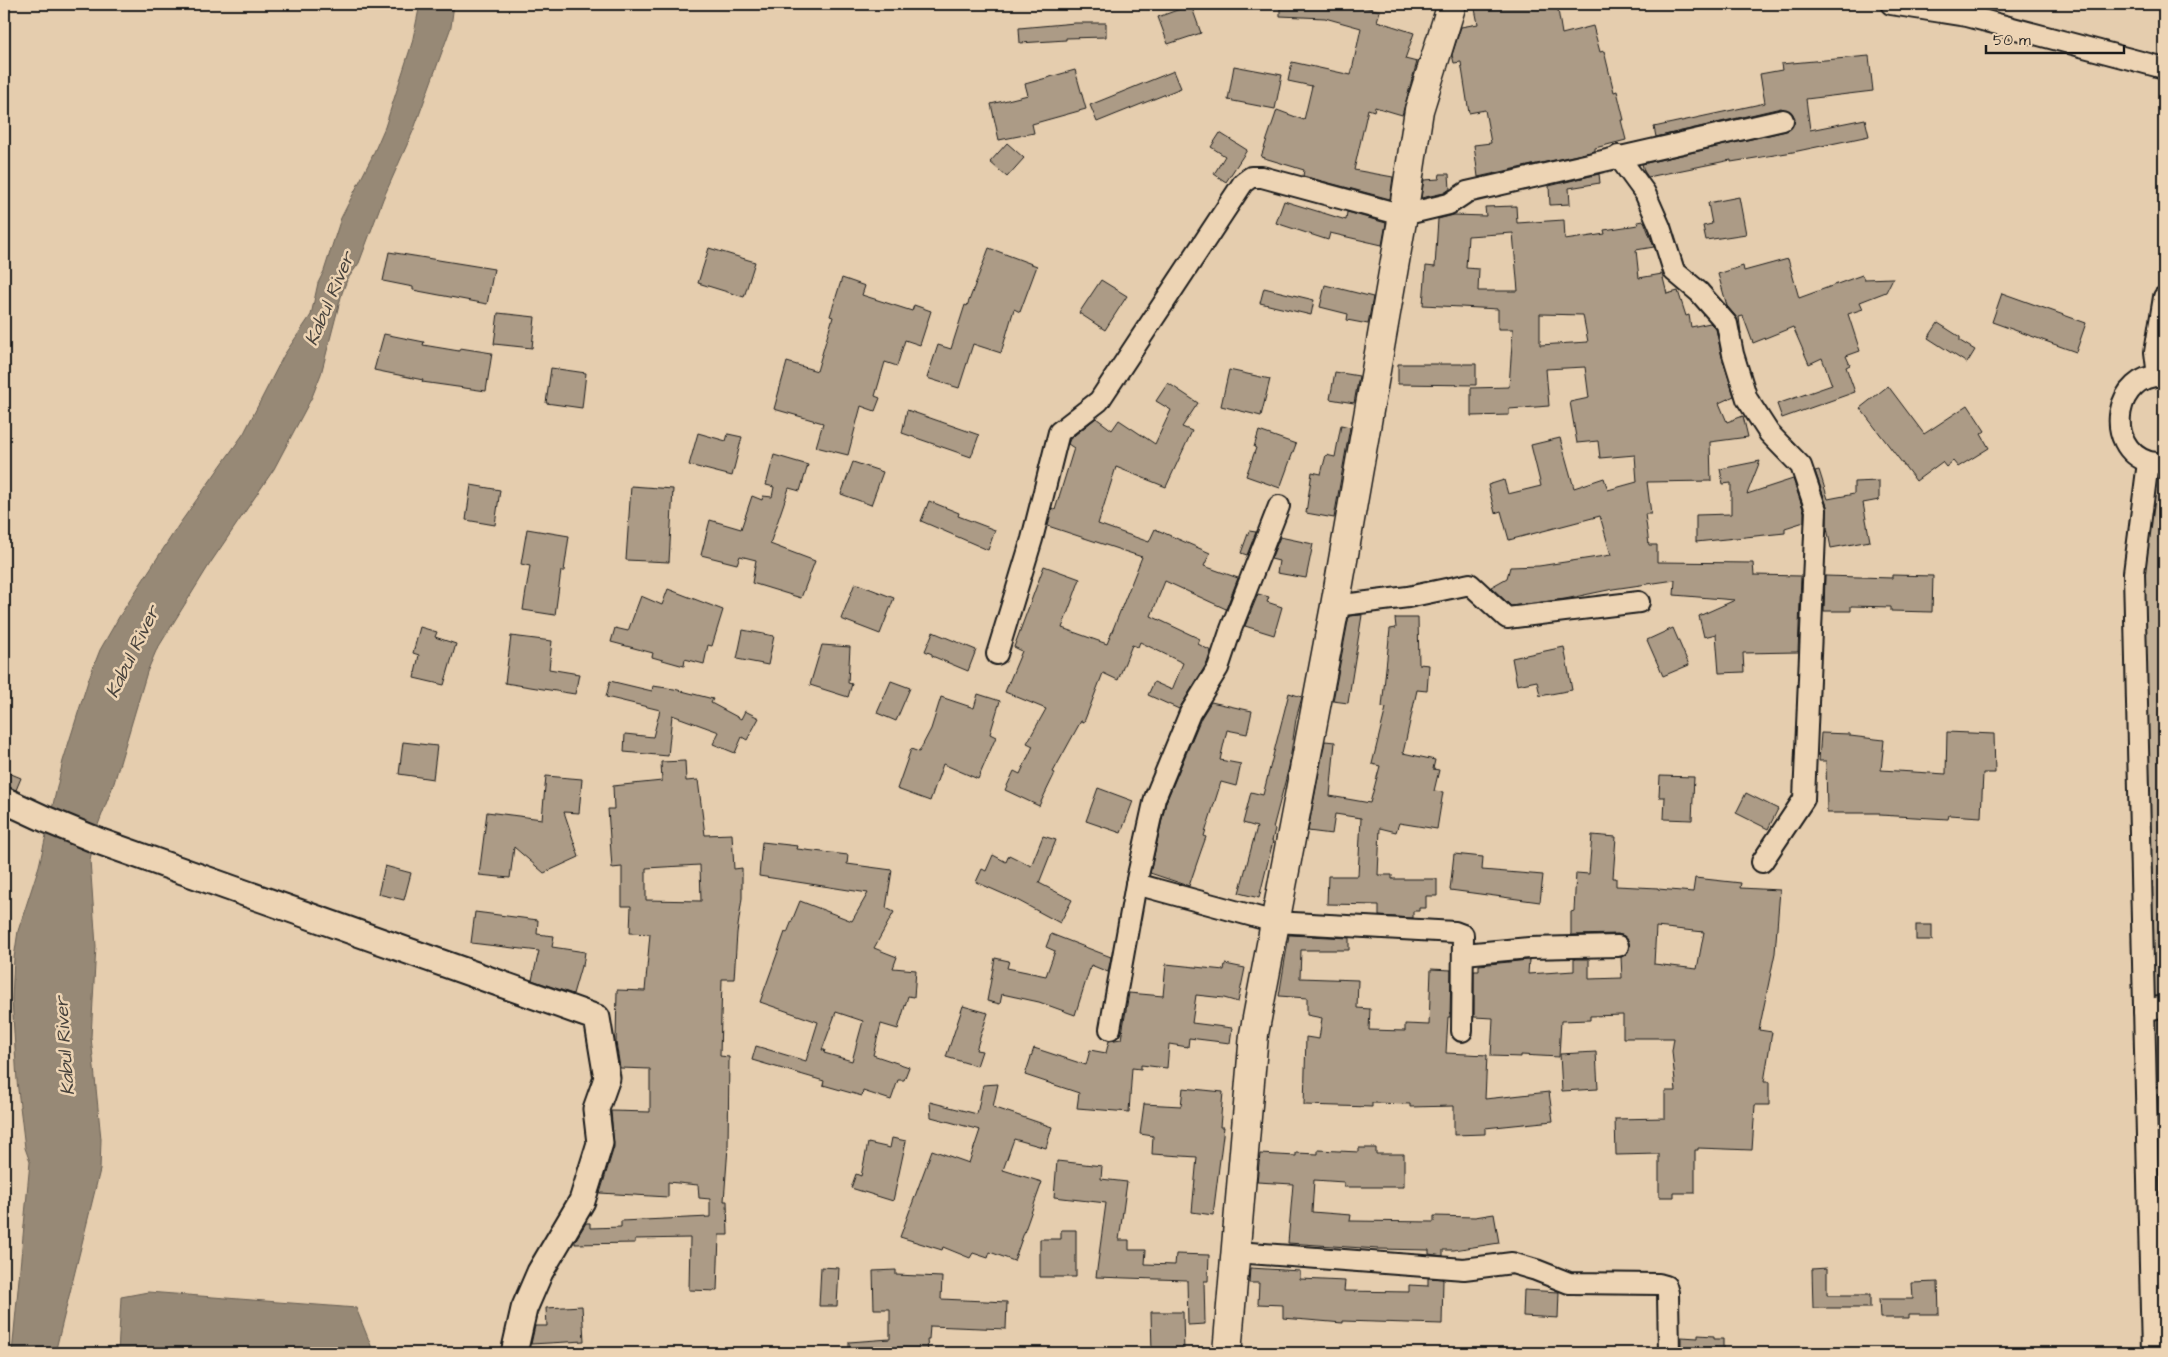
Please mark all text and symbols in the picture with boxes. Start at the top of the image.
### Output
scale bar [1986,22,2123,54]
text: 50 m [1993,30,2031,51]
water label: Kabul River [298,246,363,350]
water label: Kabul River [99,599,168,702]
water label: Kabul River [48,993,82,1096]

